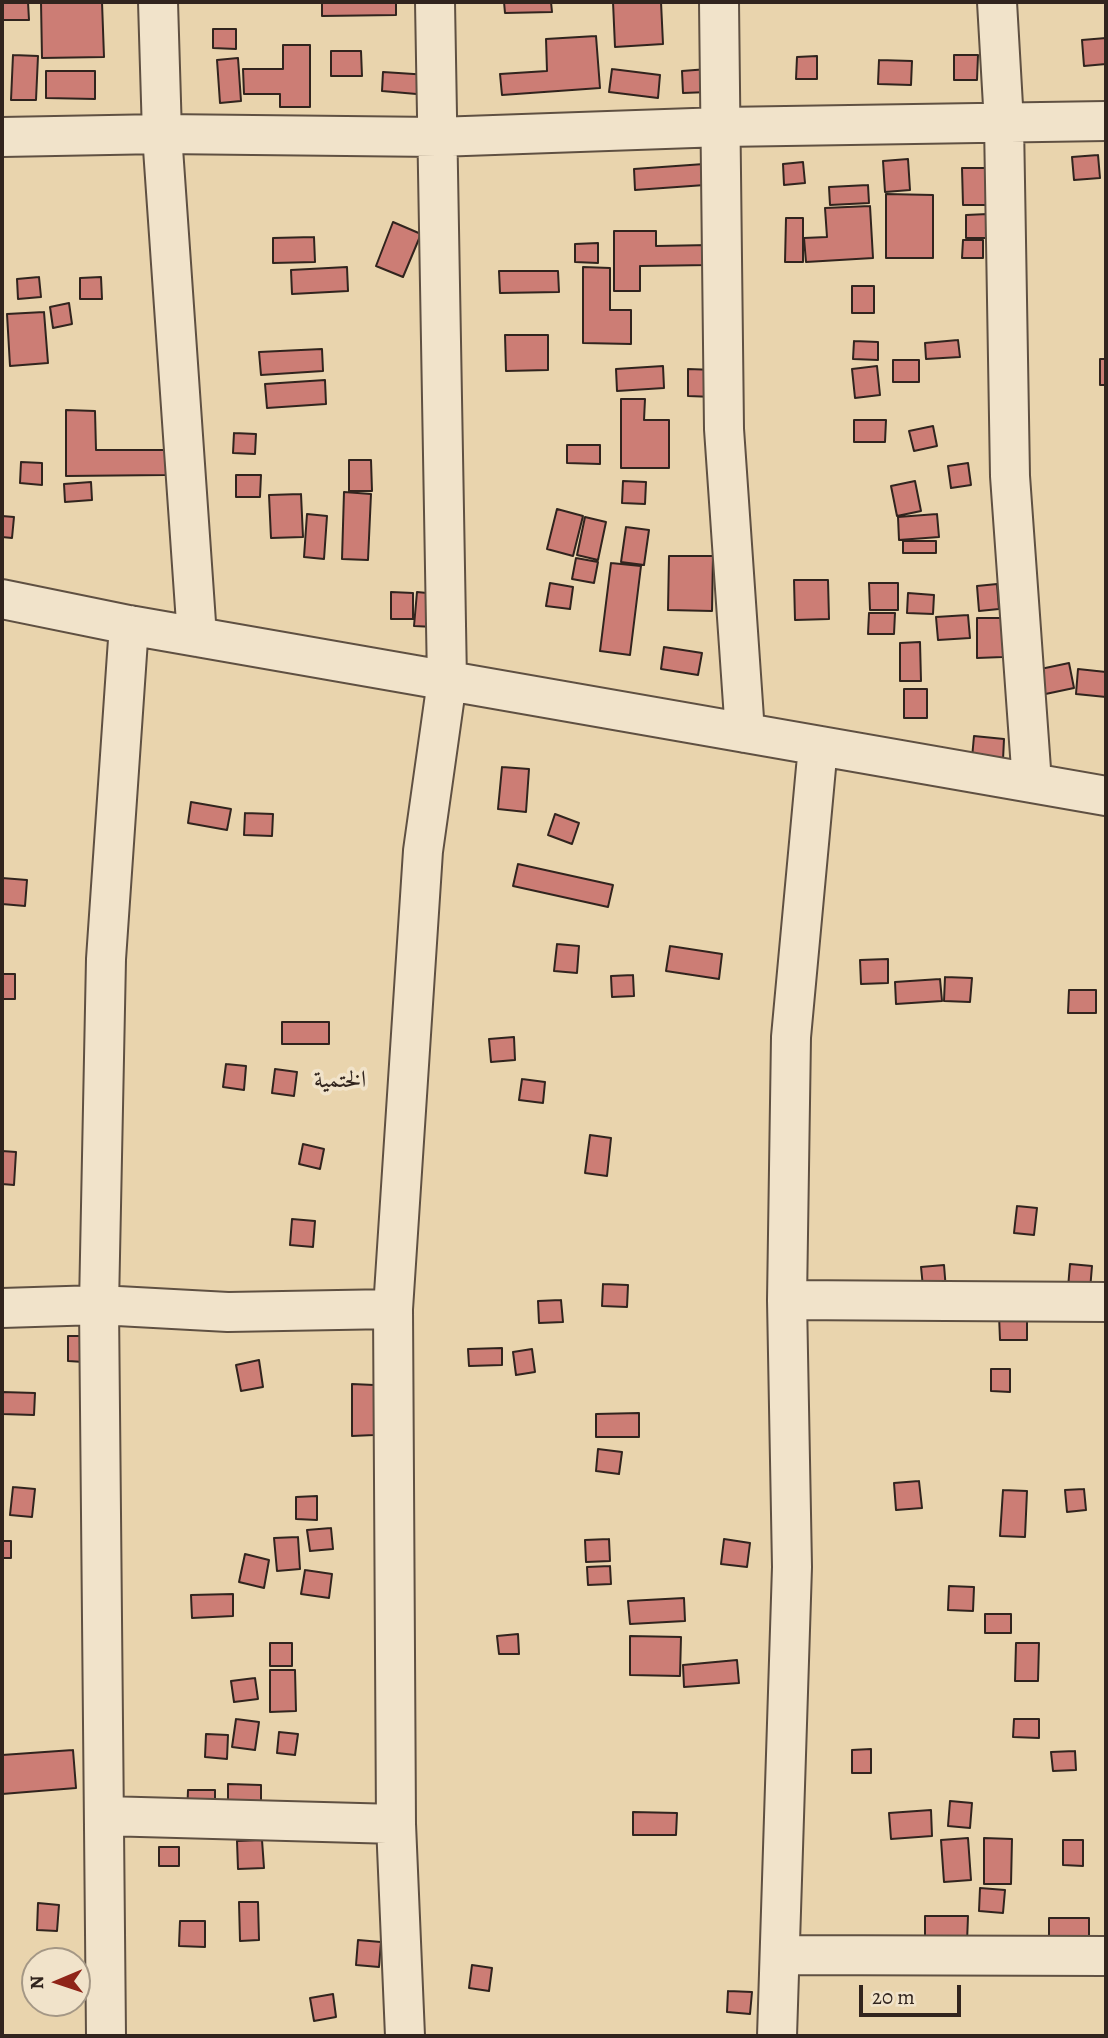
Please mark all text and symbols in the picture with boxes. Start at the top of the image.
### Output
district label: الختمية [314,1067,366,1095]
north arrow [21,1947,91,2017]
scale bar [863,1972,964,2016]
text: N [24,1975,50,1990]
text: 20 m [872,1983,915,2011]

